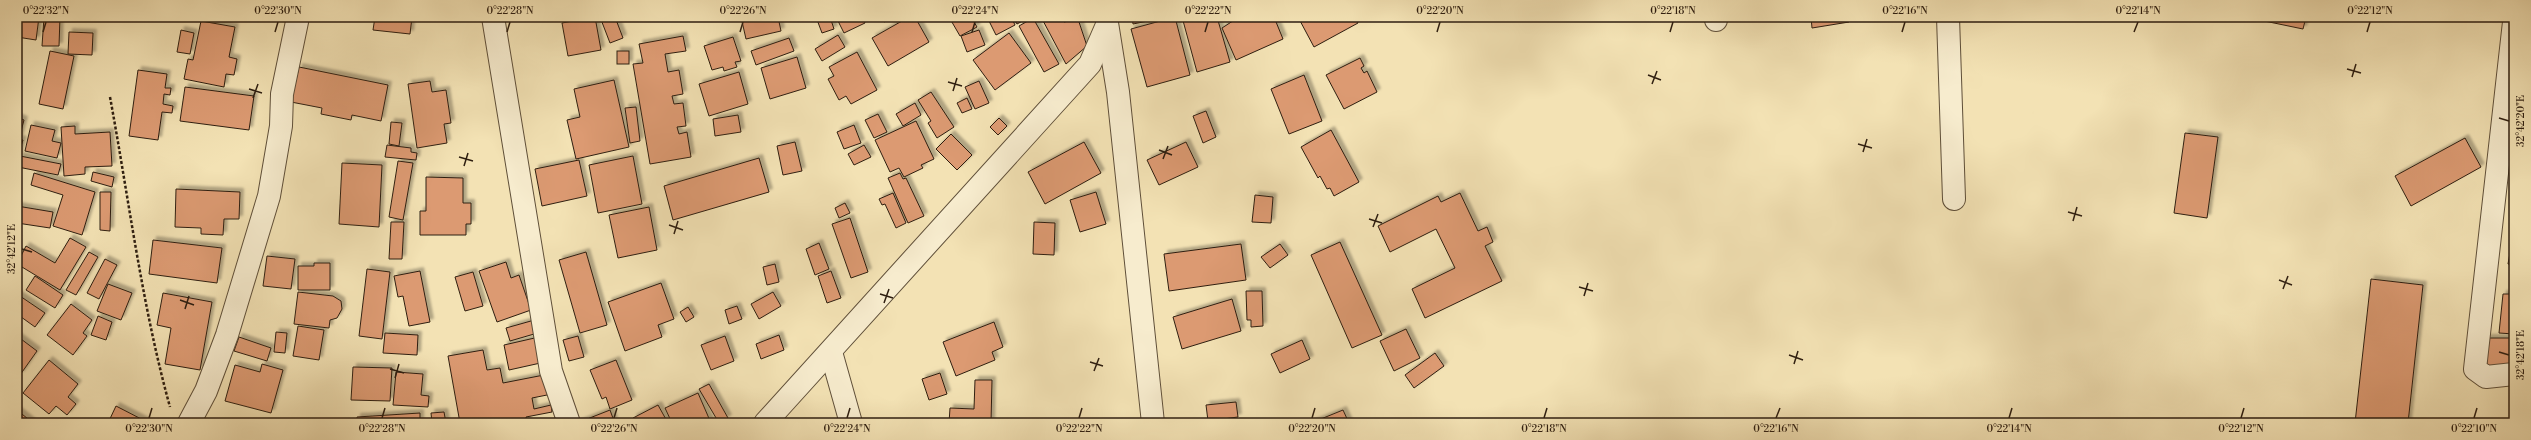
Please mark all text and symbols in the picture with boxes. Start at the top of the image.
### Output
text: 0°22'32"N [23,5,70,17]
text: 0°22'30"N [254,5,302,17]
text: 0°22'28"N [486,5,534,17]
text: 0°22'26"N [719,5,767,17]
text: 0°22'24"N [951,5,999,17]
text: 0°22'22"N [1185,5,1232,17]
text: 0°22'20"N [1416,5,1464,17]
text: 0°22'18"N [1650,5,1696,17]
text: 0°22'16"N [1882,5,1928,17]
text: 0°22'14"N [2115,5,2161,17]
text: 0°22'12"N [2347,5,2393,17]
text: 32°42'20"E [2515,95,2527,147]
text: 32°42'12"E [6,224,18,274]
text: 32°42'18"E [2515,330,2527,380]
text: 0°22'30"N [125,423,173,435]
text: 0°22'28"N [358,423,406,435]
text: 0°22'26"N [590,423,638,435]
text: 0°22'24"N [823,423,871,435]
text: 0°22'22"N [1056,423,1103,435]
text: 0°22'20"N [1288,423,1336,435]
text: 0°22'18"N [1521,423,1567,435]
text: 0°22'16"N [1753,423,1799,435]
text: 0°22'14"N [1986,423,2032,435]
text: 0°22'12"N [2218,423,2264,435]
text: 0°22'10"N [2451,423,2498,435]

